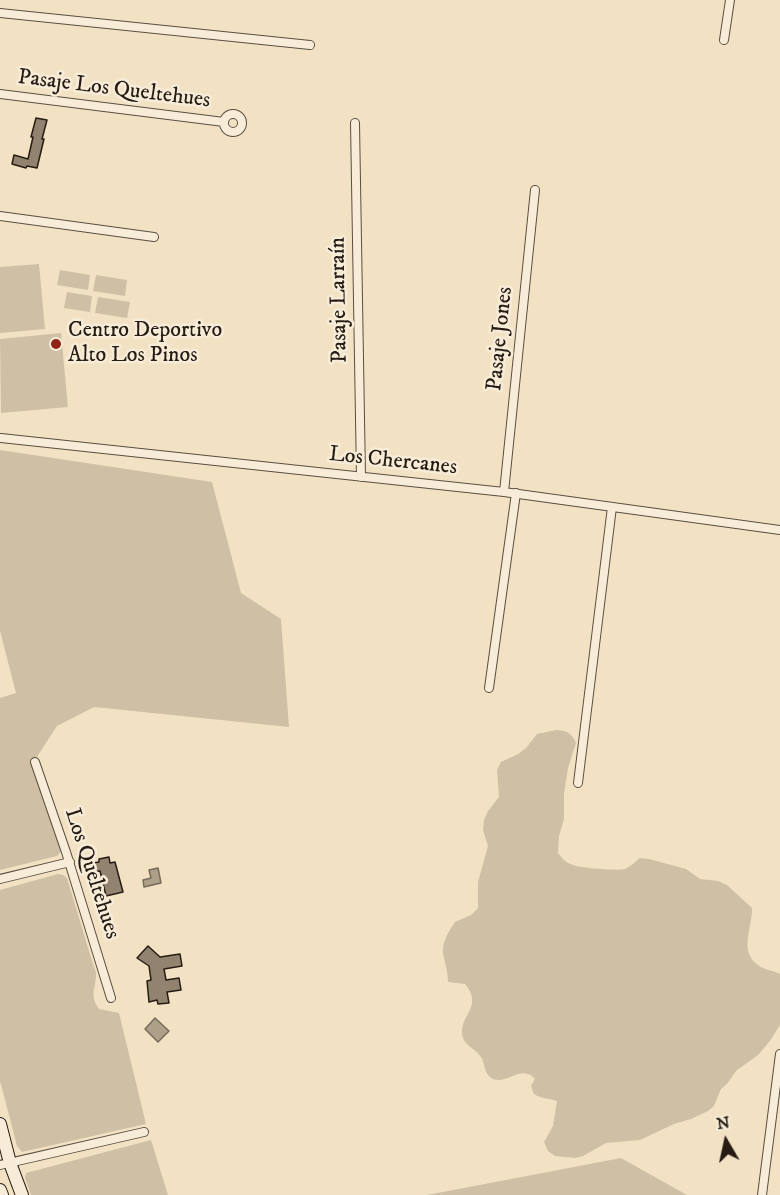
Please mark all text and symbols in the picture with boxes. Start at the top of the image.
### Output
street label: Pasaje Los Queltehues [16,65,212,115]
street label: Pasaje Larraín [326,237,354,363]
street label: Pasaje Jones [482,285,520,393]
place label: Centro Deportivo Alto Los Pinos [68,318,222,370]
marker: Centro Deportivo Alto Los Pinos [49,337,63,351]
street label: Los Chercanes [328,442,458,482]
street label: Los Queltehues [57,805,125,943]
north arrow [696,1111,756,1171]
text: N [715,1112,731,1134]

